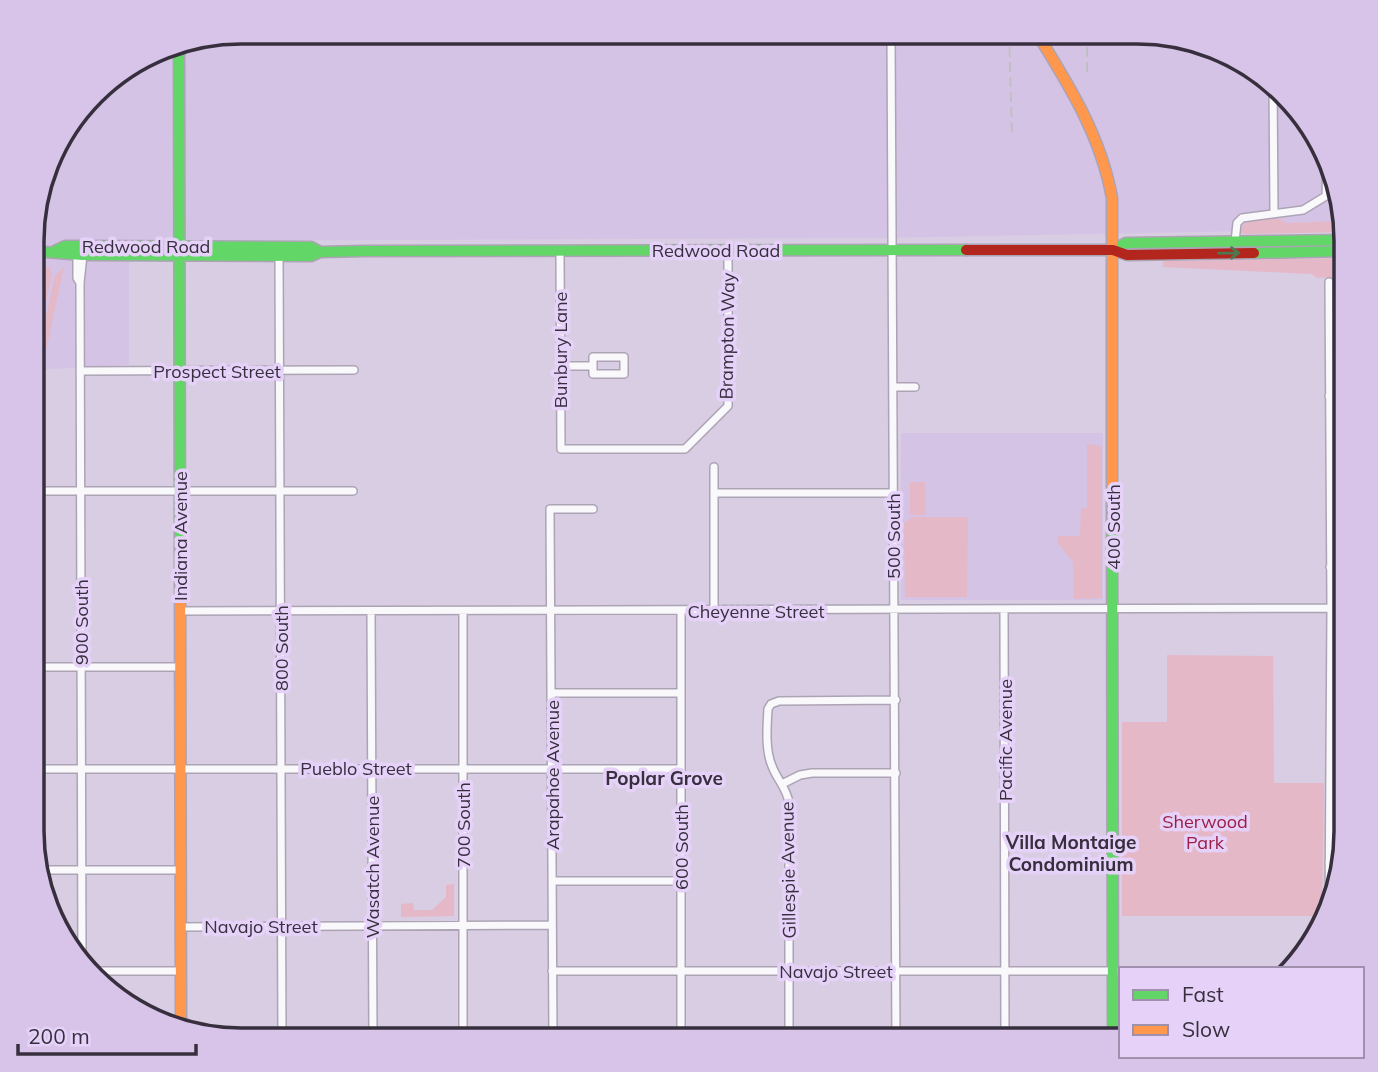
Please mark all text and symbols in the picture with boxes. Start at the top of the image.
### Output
street label: Redwood Road [82,235,210,258]
street label: Redwood Road [652,239,780,262]
one-way arrow [1217,246,1240,260]
street label: Brampton Way [714,272,740,400]
street label: Bunbury Lane [549,292,572,408]
street label: Prospect Street [153,360,281,383]
street label: Indiana Avenue [169,471,192,601]
street label: 400 South [1102,484,1125,570]
street label: 500 South [882,493,905,579]
street label: 900 South [70,579,93,665]
street label: Cheyenne Street [687,600,825,623]
street label: 800 South [270,605,293,691]
street label: Pacific Avenue [994,679,1017,801]
street label: Arapahoe Avenue [541,700,564,850]
street label: Pueblo Street [300,757,412,780]
district label: Poplar Grove [605,766,723,790]
street label: 700 South [452,782,475,868]
street label: Wasatch Avenue [361,796,384,938]
street label: Gillespie Avenue [775,801,801,939]
street label: 600 South [670,804,693,890]
park label: Sherwood Park [1162,810,1248,854]
district label: Villa Montaige Condominium [1005,830,1136,876]
street label: Navajo Street [204,915,318,938]
street label: Navajo Street [779,960,893,983]
legend [1119,967,1364,1058]
text: Fast [1182,981,1224,1007]
scale bar [18,1012,196,1056]
text: Slow [1182,1016,1230,1042]
text: 200 m [28,1023,90,1049]

